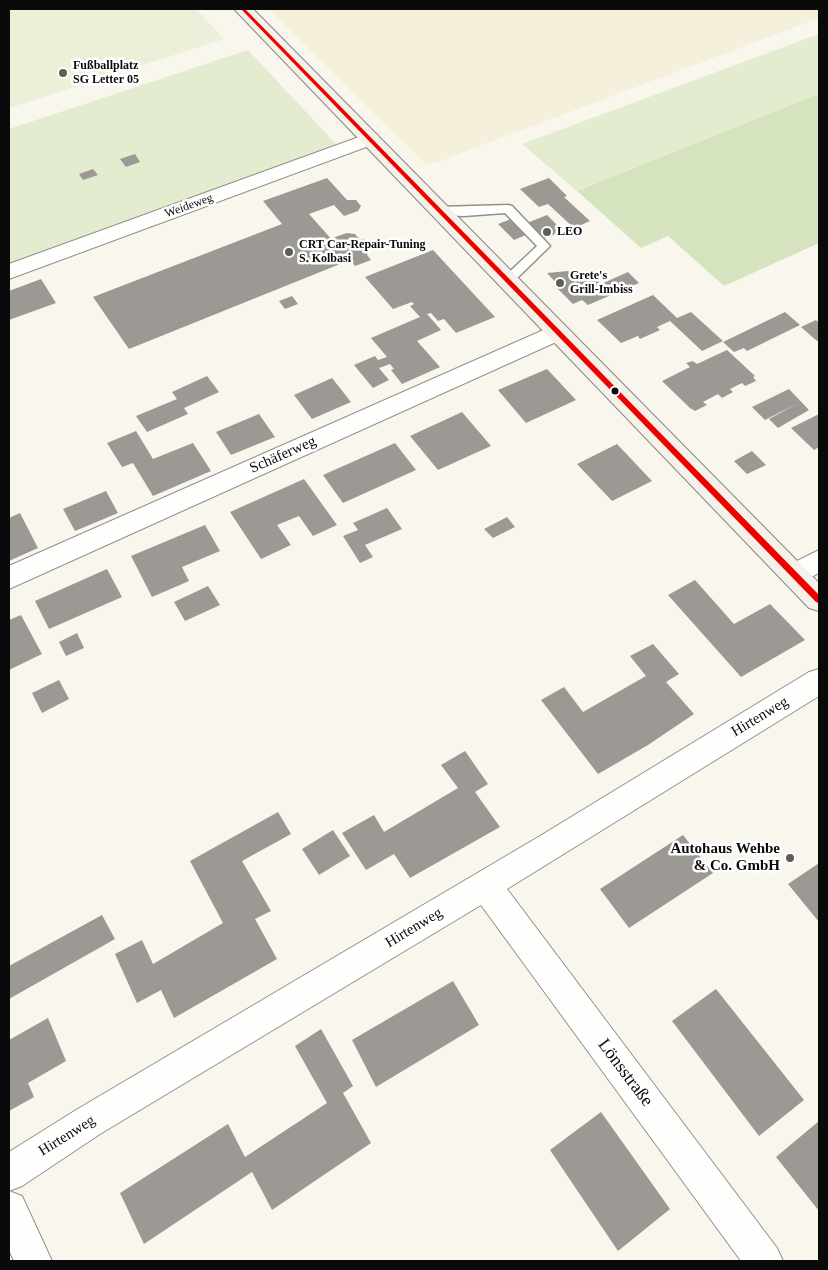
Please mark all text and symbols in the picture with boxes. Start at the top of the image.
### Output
place label: Fußballplatz SG Letter 05 [73,59,139,87]
marker: Fußballplatz SG Letter 05 [57,67,69,79]
street label: Weideweg [163,191,215,221]
place label: LEO [557,225,582,239]
marker: LEO [541,226,553,238]
place label: CRT Car-Repair-Tuning S. Kolbasi [299,238,426,266]
marker: CRT Car-Repair-Tuning S. Kolbasi [283,246,295,258]
place label: Grete's Grill-Imbiss [570,269,633,297]
marker: Grete's Grill-Imbiss [554,277,566,289]
unlabelled marker [610,386,620,396]
street label: Schäferweg [247,432,319,478]
street label: Hirtenweg [728,693,792,741]
place label: Autohaus Wehbe & Co. GmbH [670,840,780,875]
marker: Autohaus Wehbe & Co. GmbH [784,852,796,864]
street label: Hirtenweg [382,904,446,952]
street label: Lönsstraße [593,1035,657,1111]
street label: Hirtenweg [35,1112,99,1160]

